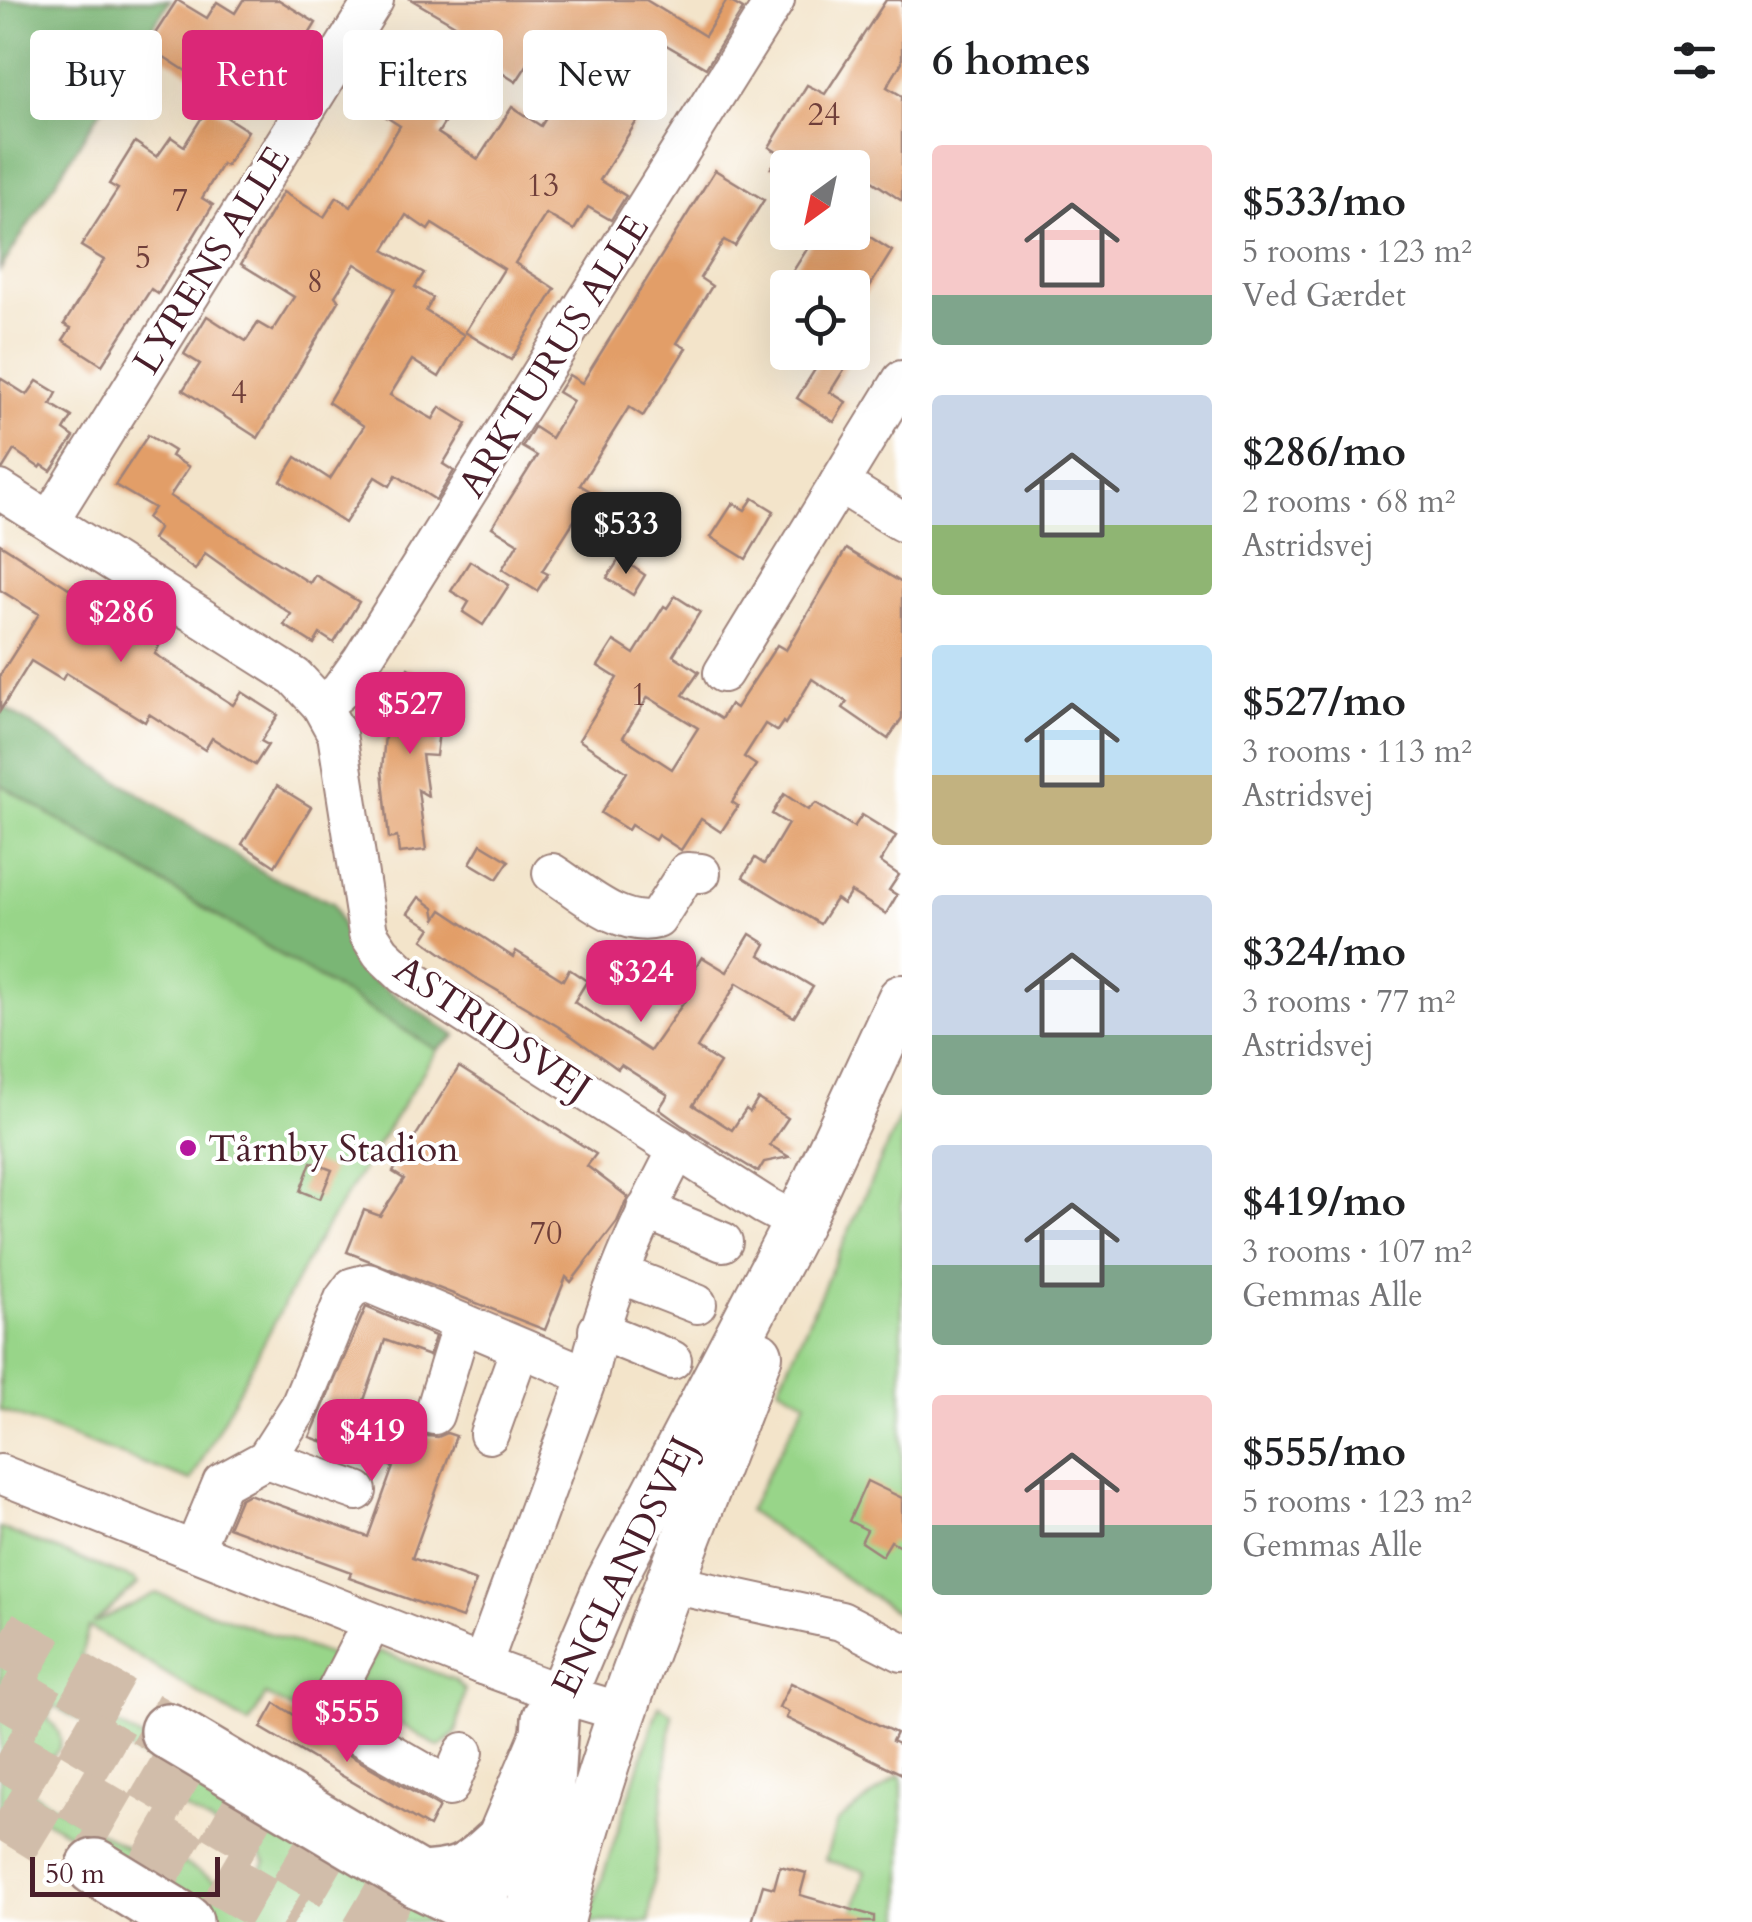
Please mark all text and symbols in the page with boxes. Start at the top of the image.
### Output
chip: Buy [30,30,162,120]
chip: Rent [182,30,323,120]
chip: Filters [343,30,503,120]
chip: New [523,30,667,120]
text: 6 homes [932,32,1090,89]
icon: filters [1667,33,1722,88]
house number: 24 [808,93,840,137]
street label: LYRENS ALLE [121,137,303,384]
north arrow [770,150,870,250]
map controls [770,150,870,370]
house number: 13 [527,164,559,208]
text: $533/mo [1242,173,1406,230]
house number: 7 [172,179,188,223]
icon: home [1012,185,1132,305]
street label: ARKTURUS ALLE [446,206,662,508]
text: 5 rooms · 123 m² [1242,230,1472,274]
house number: 5 [135,236,151,280]
house number: 8 [307,260,323,304]
button: locate [770,270,870,370]
text: Ved Gærdet [1242,274,1406,318]
house number: 4 [231,371,247,415]
text: $286/mo [1242,423,1406,480]
icon: home [1012,435,1132,555]
text: 2 rooms · 68 m² [1242,480,1455,524]
pin: $533 [567,492,685,577]
text: $533 [593,502,659,546]
text: Astridsvej [1242,524,1374,568]
pin: $286 [62,580,180,665]
text: $286 [88,590,154,634]
pin: $527 [351,672,469,757]
house number: 1 [631,673,647,717]
text: $527/mo [1242,673,1406,730]
text: $527 [377,682,443,726]
icon: home [1012,685,1132,805]
text: 3 rooms · 113 m² [1242,730,1472,774]
text: Astridsvej [1242,774,1374,818]
text: $324/mo [1242,923,1406,980]
icon: home [1012,935,1132,1055]
pin: $324 [582,940,700,1025]
street label: ASTRIDSVEJ [384,944,601,1114]
text: $324 [608,950,674,994]
text: 3 rooms · 77 m² [1242,980,1455,1024]
text: Astridsvej [1242,1024,1374,1068]
place label: Tårnby Stadion [208,1123,459,1175]
marker: Tårnby Stadion [177,1137,199,1159]
text: $419/mo [1242,1173,1406,1230]
icon: home [1012,1185,1132,1305]
house number: 70 [530,1212,562,1256]
text: 3 rooms · 107 m² [1242,1230,1472,1274]
text: Gemmas Alle [1242,1274,1423,1318]
pin: $419 [313,1399,431,1484]
text: $419 [339,1409,405,1453]
text: $555/mo [1242,1423,1406,1480]
street label: ENGLANDSVEJ [540,1428,710,1705]
icon: home [1012,1435,1132,1555]
text: 5 rooms · 123 m² [1242,1480,1472,1524]
text: Gemmas Alle [1242,1524,1423,1568]
pin: $555 [288,1680,406,1765]
text: $555 [314,1690,380,1734]
scale bar [30,1852,220,1896]
text: 50 m [45,1855,105,1893]

